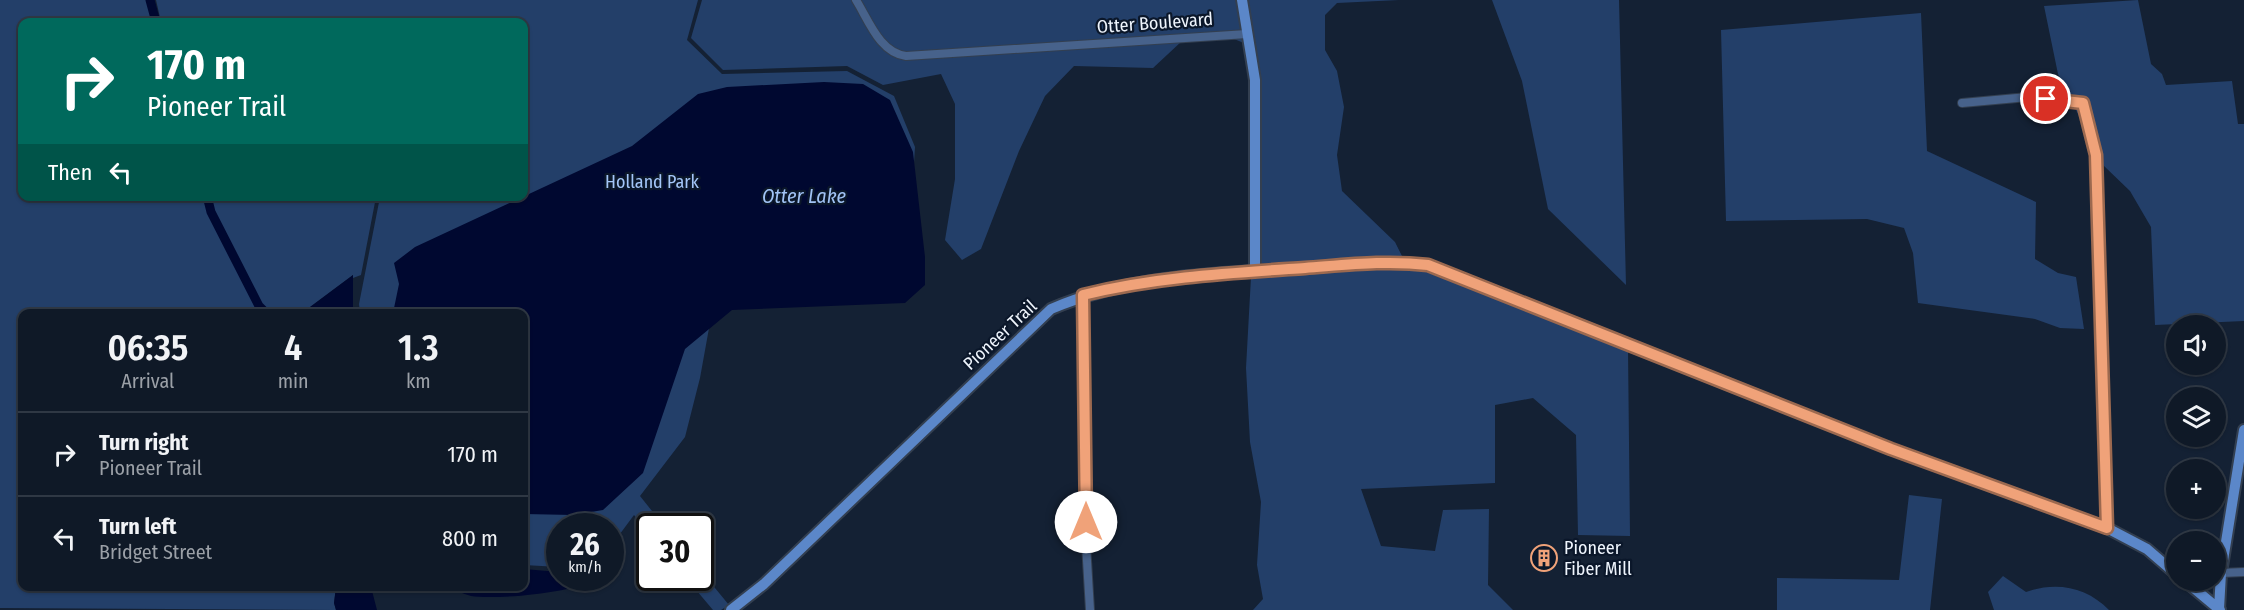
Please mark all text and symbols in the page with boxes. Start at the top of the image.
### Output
street label: Otter Boulevard [1096,8,1214,38]
text: 170 m [147,40,246,90]
icon: right [48,42,126,120]
pin [2020,73,2071,124]
icon: arrive [2029,82,2062,115]
text: Pioneer Trail [147,91,286,123]
icon: left [104,156,137,189]
text: Then [48,159,92,186]
park label: Holland Park [605,171,700,193]
water label: Otter Lake [762,184,847,208]
street label: Pioneer Trail [959,295,1042,375]
map controls [2166,315,2226,591]
button: sound [2166,315,2226,375]
text: 06:35 [107,326,188,370]
text: 4 [284,326,302,370]
text: 1.3 [398,326,439,370]
text: Arrival [121,369,174,393]
text: min [278,369,309,393]
text: km [406,369,431,393]
button: layers [2166,387,2226,447]
text: Turn right [99,429,188,456]
icon: right [48,438,81,471]
text: 170 m [447,441,498,468]
text: Pioneer Trail [99,456,202,480]
button: + [2166,459,2226,519]
position arrow [1054,490,1118,554]
text: Turn left [99,513,177,540]
speed limit sign: 30 [636,513,714,591]
icon: left [48,522,81,555]
text: 800 m [442,525,498,552]
text: 26 [570,527,600,563]
button: − [2166,531,2226,591]
place label: Pioneer Fiber Mill [1564,537,1632,580]
text: Bridget Street [99,540,212,564]
building icon: Pioneer Fiber Mill [1529,543,1559,573]
text: km/h [568,558,602,576]

